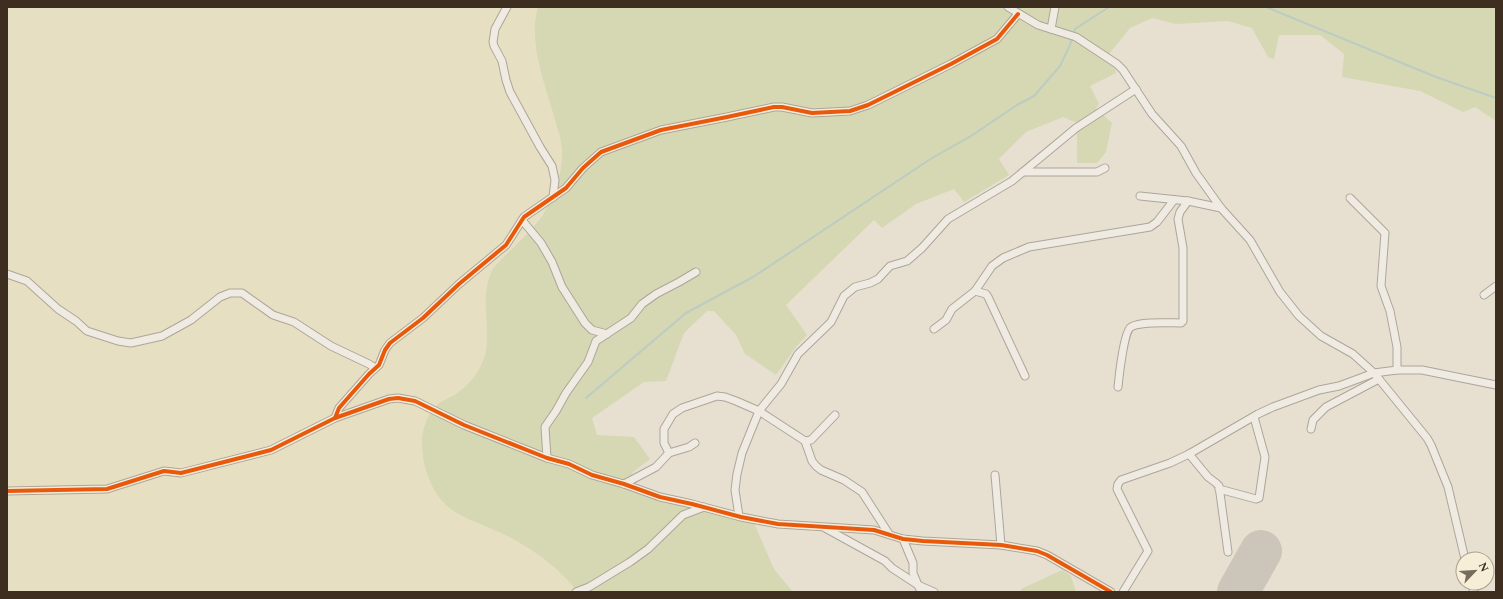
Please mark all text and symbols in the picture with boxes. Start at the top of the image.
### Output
north arrow [1455,551,1495,591]
text: N [1474,559,1493,575]

